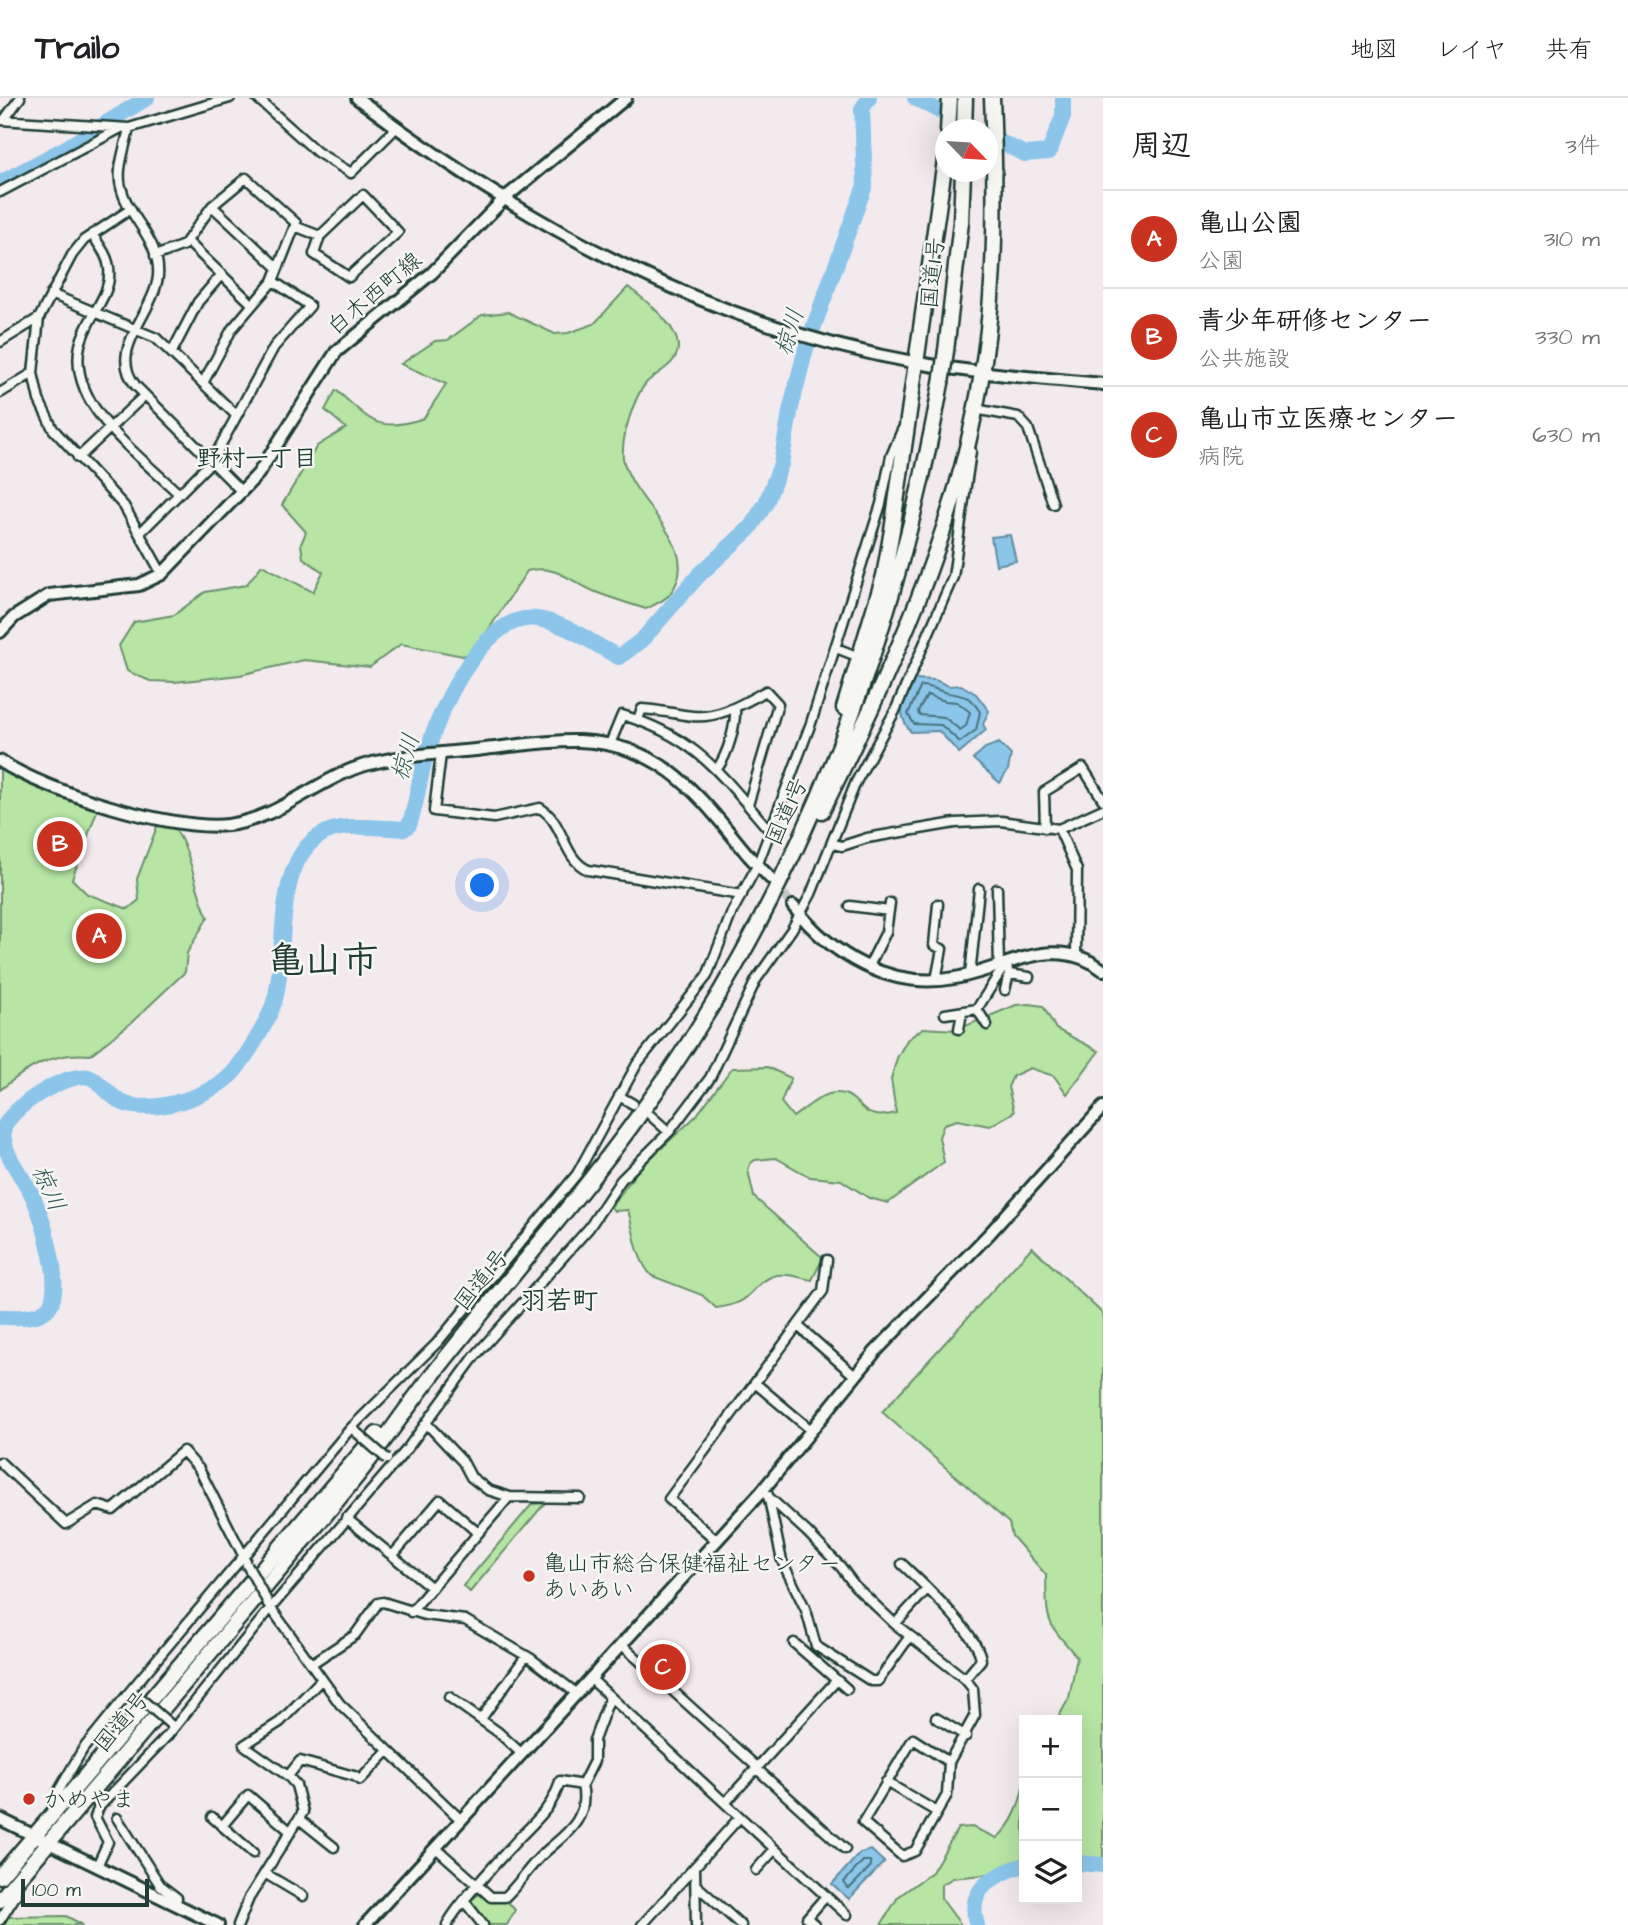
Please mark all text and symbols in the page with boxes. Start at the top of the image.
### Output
text: Trailo [35,25,119,71]
text: 地図 [1350,33,1398,67]
text: レイヤ [1436,33,1507,67]
text: 共有 [1545,33,1593,67]
north arrow [935,119,998,182]
text: 周辺 [1131,125,1191,167]
text: 3件 [1565,130,1600,162]
text: 亀山公園 [1198,205,1302,241]
text: A [1147,223,1161,255]
text: 310 m [1544,223,1600,255]
street label: 国道1号 [913,236,953,311]
street label: 白木西町線 [320,245,429,343]
text: 公園 [1198,245,1244,277]
text: 青少年研修センター [1198,303,1432,339]
water label: 椋川 [767,304,813,360]
text: B [1146,321,1162,353]
text: 330 m [1535,321,1600,353]
text: 公共施設 [1198,343,1290,375]
text: 亀山市立医療センター [1198,401,1458,437]
text: C [1146,419,1162,451]
text: 630 m [1532,419,1600,451]
text: 病院 [1198,441,1244,473]
district label: 野村一丁目 [197,442,317,476]
water label: 椋川 [383,730,429,785]
street label: 国道1号 [758,772,816,851]
pin: B [37,818,83,870]
your location [465,868,499,902]
pin: A [76,910,122,962]
district label: 亀山市 [268,936,379,987]
water label: 椋川 [23,1160,73,1217]
street label: 国道1号 [447,1242,517,1318]
district label: 羽若町 [520,1283,598,1319]
place label: 亀山市総合保健福祉センター あいあい [543,1548,841,1606]
marker: 亀山市総合保健福祉センター あいあい [521,1568,537,1584]
pin: C [640,1641,686,1693]
street label: 国道1号 [86,1684,157,1759]
map controls [1019,1715,1082,1904]
button: + [1019,1715,1082,1778]
button: − [1019,1778,1082,1841]
place label: かめやま [43,1784,135,1816]
marker: かめやま [21,1791,37,1807]
button: layers [1019,1841,1082,1904]
scale bar [21,1876,149,1908]
text: 100 m [32,1877,81,1904]

